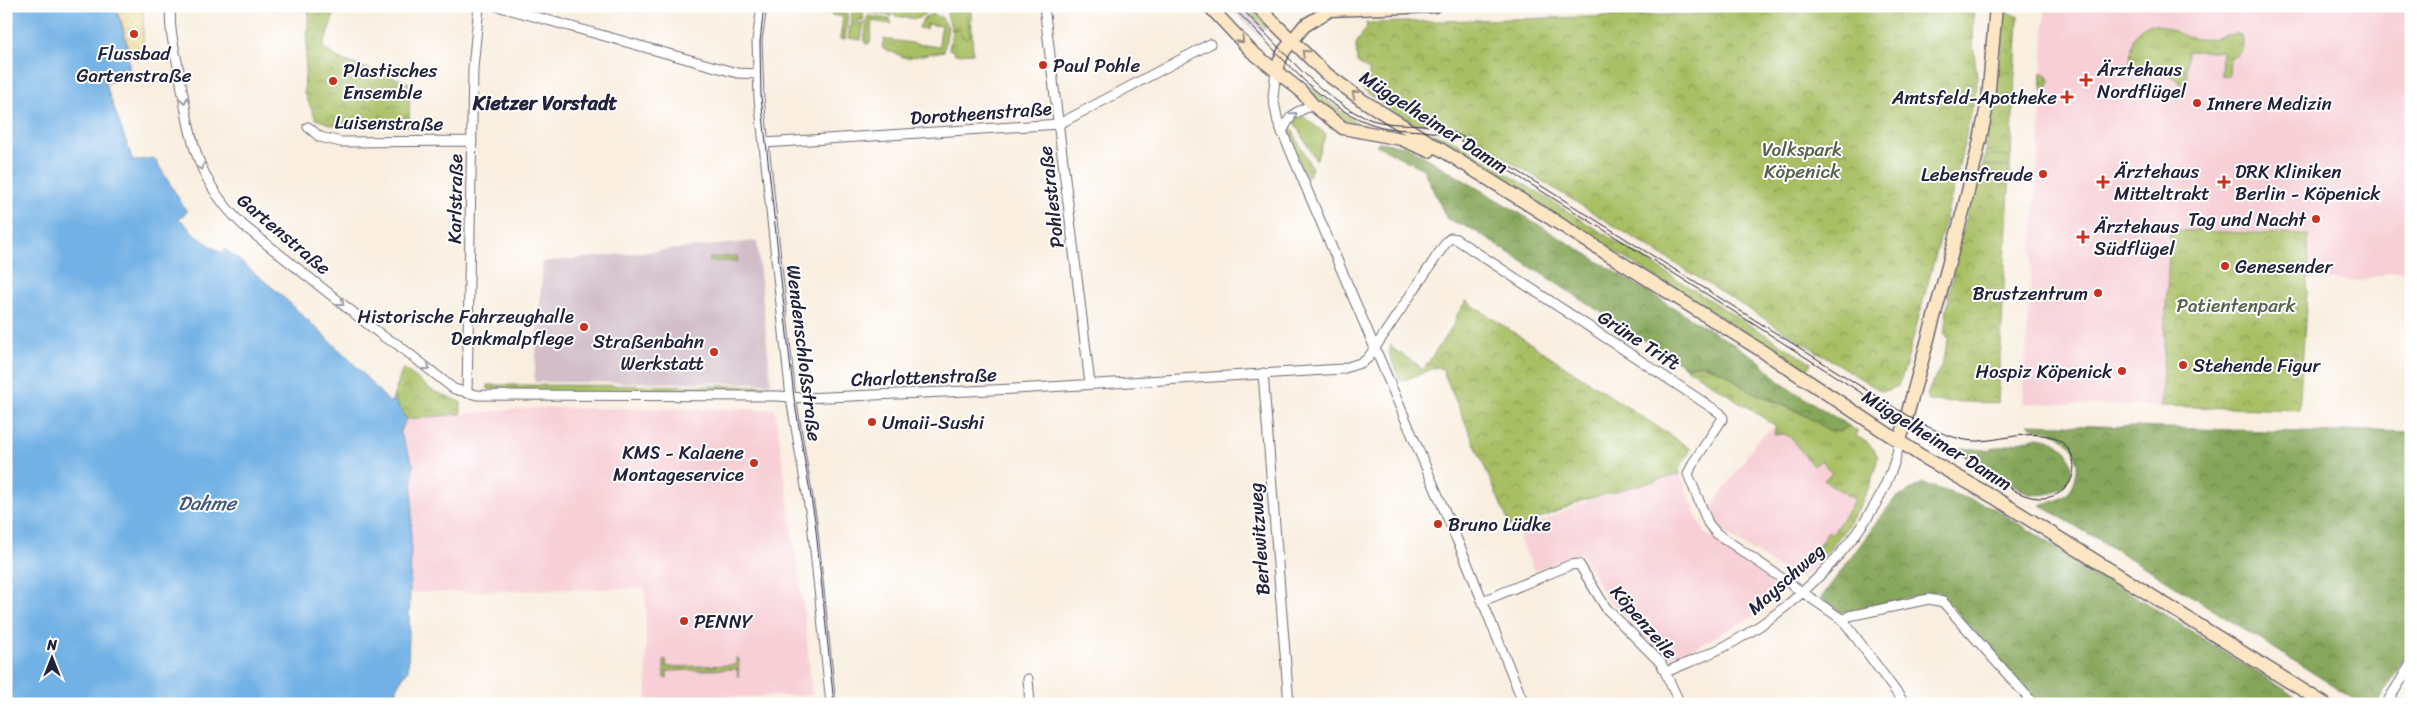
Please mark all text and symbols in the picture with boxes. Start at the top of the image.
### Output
marker: Flussbad Gartenstraße [128,28,140,40]
one-way arrow [1235,34,1244,43]
place label: Flussbad Gartenstraße [77,37,192,92]
place label: Paul Pohle [1053,49,1141,82]
one-way arrow [1302,50,1311,59]
place label: Ärztehaus Nordflügel [2096,53,2187,108]
place label: Plastisches Ensemble [343,54,437,109]
marker: Paul Pohle [1037,59,1049,71]
street label: Müggelheimer Damm [1353,61,1515,183]
marker: Ärztehaus Nordflügel [2079,73,2093,87]
marker: Plastisches Ensemble [327,75,339,87]
place label: Amtsfeld-Apotheke [1891,81,2057,114]
district label: Kietzer Vorstadt [472,86,617,121]
place label: Innere Medizin [2206,87,2332,120]
marker: Amtsfeld-Apotheke [2061,91,2073,103]
street label: Dorotheenstraße [909,92,1053,134]
one-way arrow [1352,92,1361,100]
one-way arrow [178,95,189,104]
marker: Innere Medizin [2191,97,2203,109]
street label: Luisenstraße [334,106,444,140]
one-way arrow [1288,112,1297,121]
park label: Volkspark Köpenick [1762,133,1842,188]
street label: Pohlestraße [1028,144,1074,250]
street label: Karlstraße [438,154,472,244]
place label: Ärztehaus Mitteltrakt [2113,155,2210,210]
place label: DRK Kliniken Berlin - Köpenick [2235,155,2381,210]
place label: Lebensfreude [1921,158,2033,191]
one-way arrow [195,162,205,171]
marker: Lebensfreude [2037,168,2049,180]
marker: Ärztehaus Mitteltrakt [2096,175,2110,189]
marker: DRK Kliniken Berlin - Köpenick [2217,175,2231,189]
street label: Gartenstraße [229,184,339,284]
place label: Tag und Nacht [2188,203,2307,236]
place label: Ärztehaus Südflügel [2093,210,2179,265]
marker: Tag und Nacht [2310,213,2322,225]
marker: Ärztehaus Südflügel [2076,230,2090,244]
place label: Genesender [2235,250,2334,283]
marker: Genesender [2219,260,2231,272]
street label: Wendenschloßstraße [777,263,831,443]
place label: Brustzentrum [1972,277,2088,310]
marker: Brustzentrum [2092,287,2104,299]
park label: Patientenpark [2176,289,2296,322]
one-way arrow [335,297,345,306]
place label: Historische Fahrzeughalle Denkmalpflege [358,300,574,355]
street label: Grüne Trift [1591,301,1687,379]
marker: Historische Fahrzeughalle Denkmalpflege [578,321,590,333]
place label: Straßenbahn Werkstatt [593,325,704,380]
marker: Straßenbahn Werkstatt [708,346,720,358]
place label: Stehende Figur [2193,349,2322,382]
place label: Hospiz Köpenick [1975,355,2113,388]
street label: Charlottenstraße [851,358,998,396]
marker: Stehende Figur [2177,359,2189,371]
one-way arrow [421,361,431,370]
marker: Hospiz Köpenick [2116,365,2128,377]
street label: Müggelheimer Damm [1855,380,2019,500]
place label: Umaii-Sushi [882,406,985,439]
marker: Umaii-Sushi [866,416,878,428]
place label: KMS - Kalaene Montageservice [613,436,744,491]
marker: KMS - Kalaene Montageservice [748,457,760,469]
street label: Berlewitzweg [1239,481,1279,596]
water label: Dahme [178,486,238,521]
place label: Bruno Lüdke [1448,508,1551,541]
marker: Bruno Lüdke [1432,518,1444,530]
street label: Mayschweg [1739,535,1833,623]
street label: Köpenzeile [1602,577,1686,667]
place label: PENNY [694,605,754,638]
marker: PENNY [678,615,690,627]
north arrow [28,632,78,682]
text: N [46,633,57,658]

